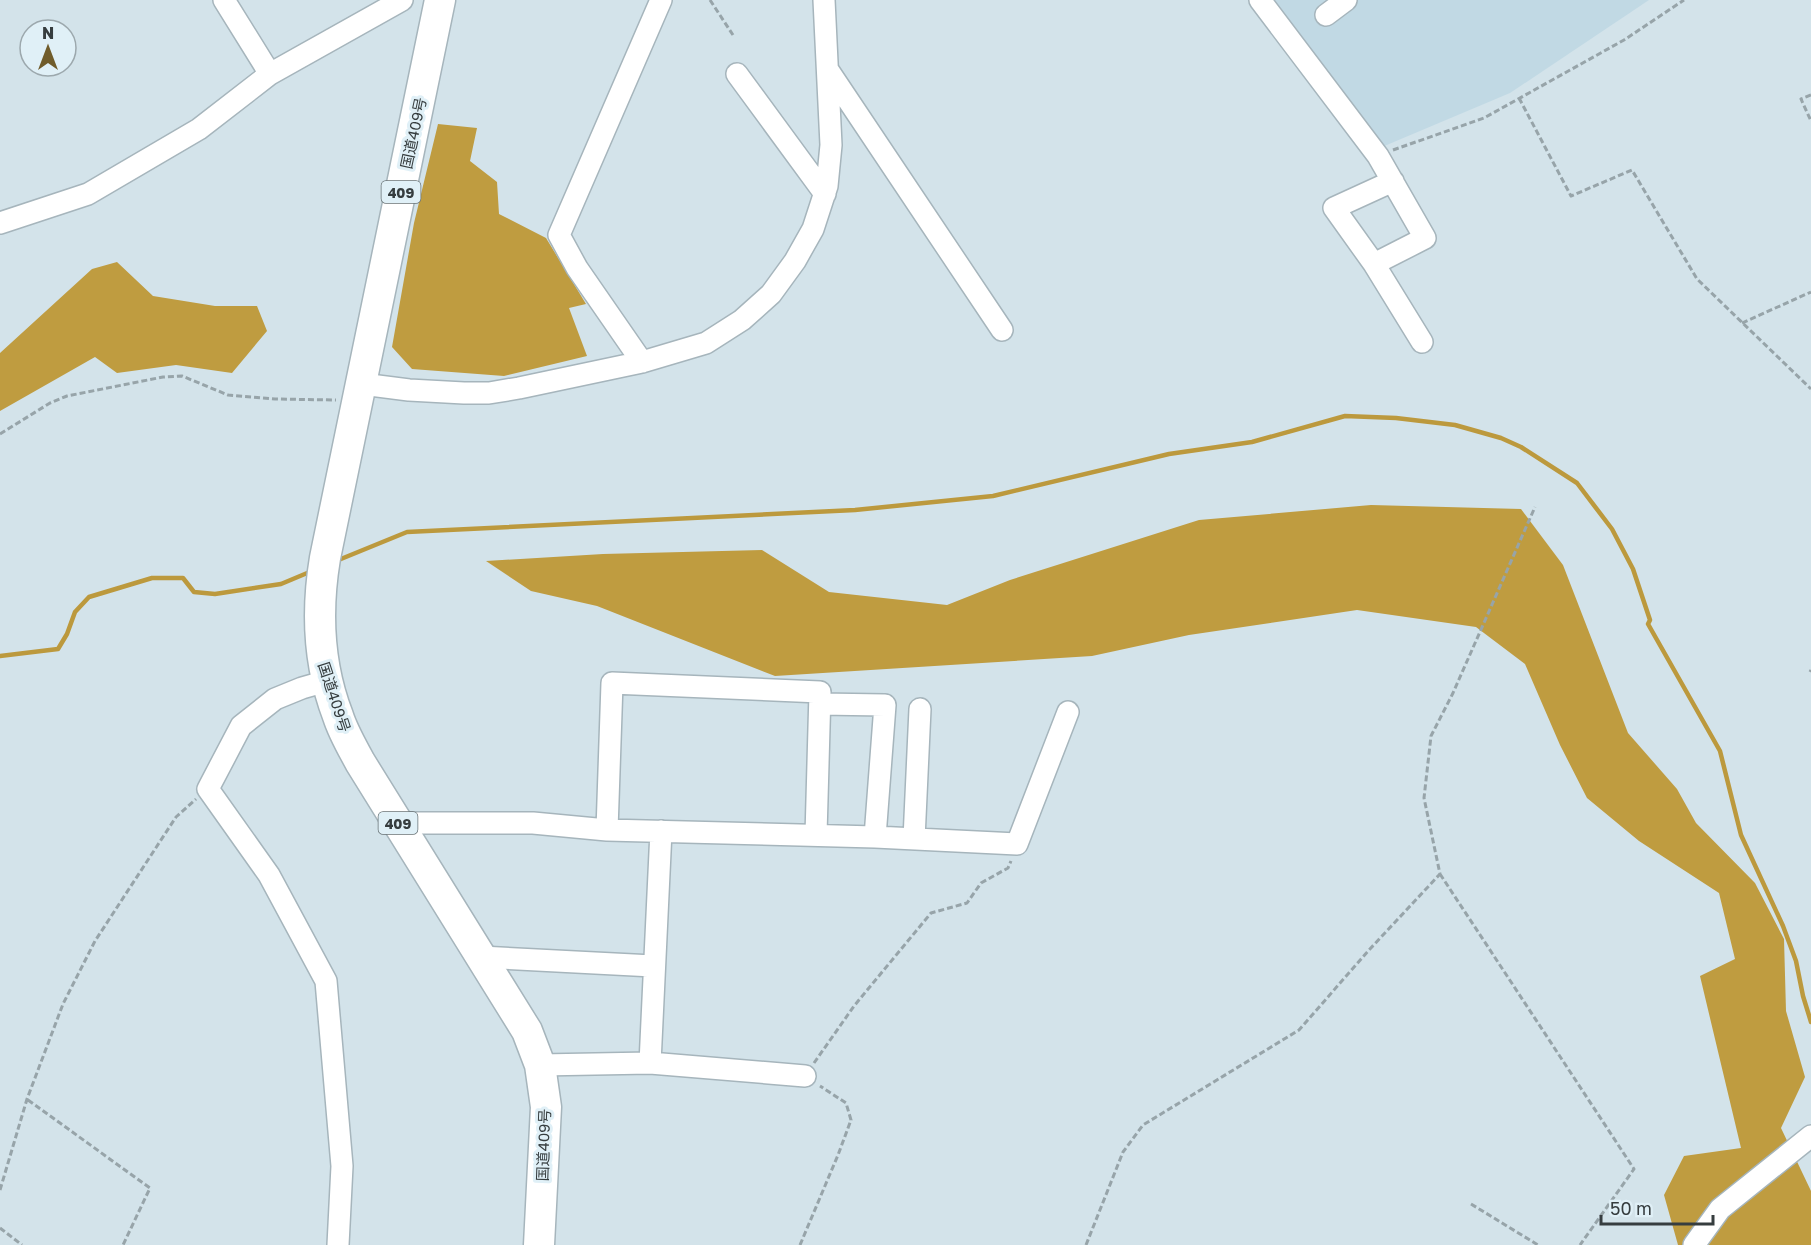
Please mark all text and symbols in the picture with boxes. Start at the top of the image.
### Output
north arrow [18,18,78,78]
text: N [42,23,54,43]
street label: 国道409号 [397,96,429,170]
road number: 409 [382,181,420,203]
street label: 国道409号 [315,660,355,734]
road number: 409 [378,812,418,834]
street label: 国道409号 [533,1108,553,1182]
scale bar [1601,1188,1714,1226]
text: 50 m [1610,1197,1652,1219]

